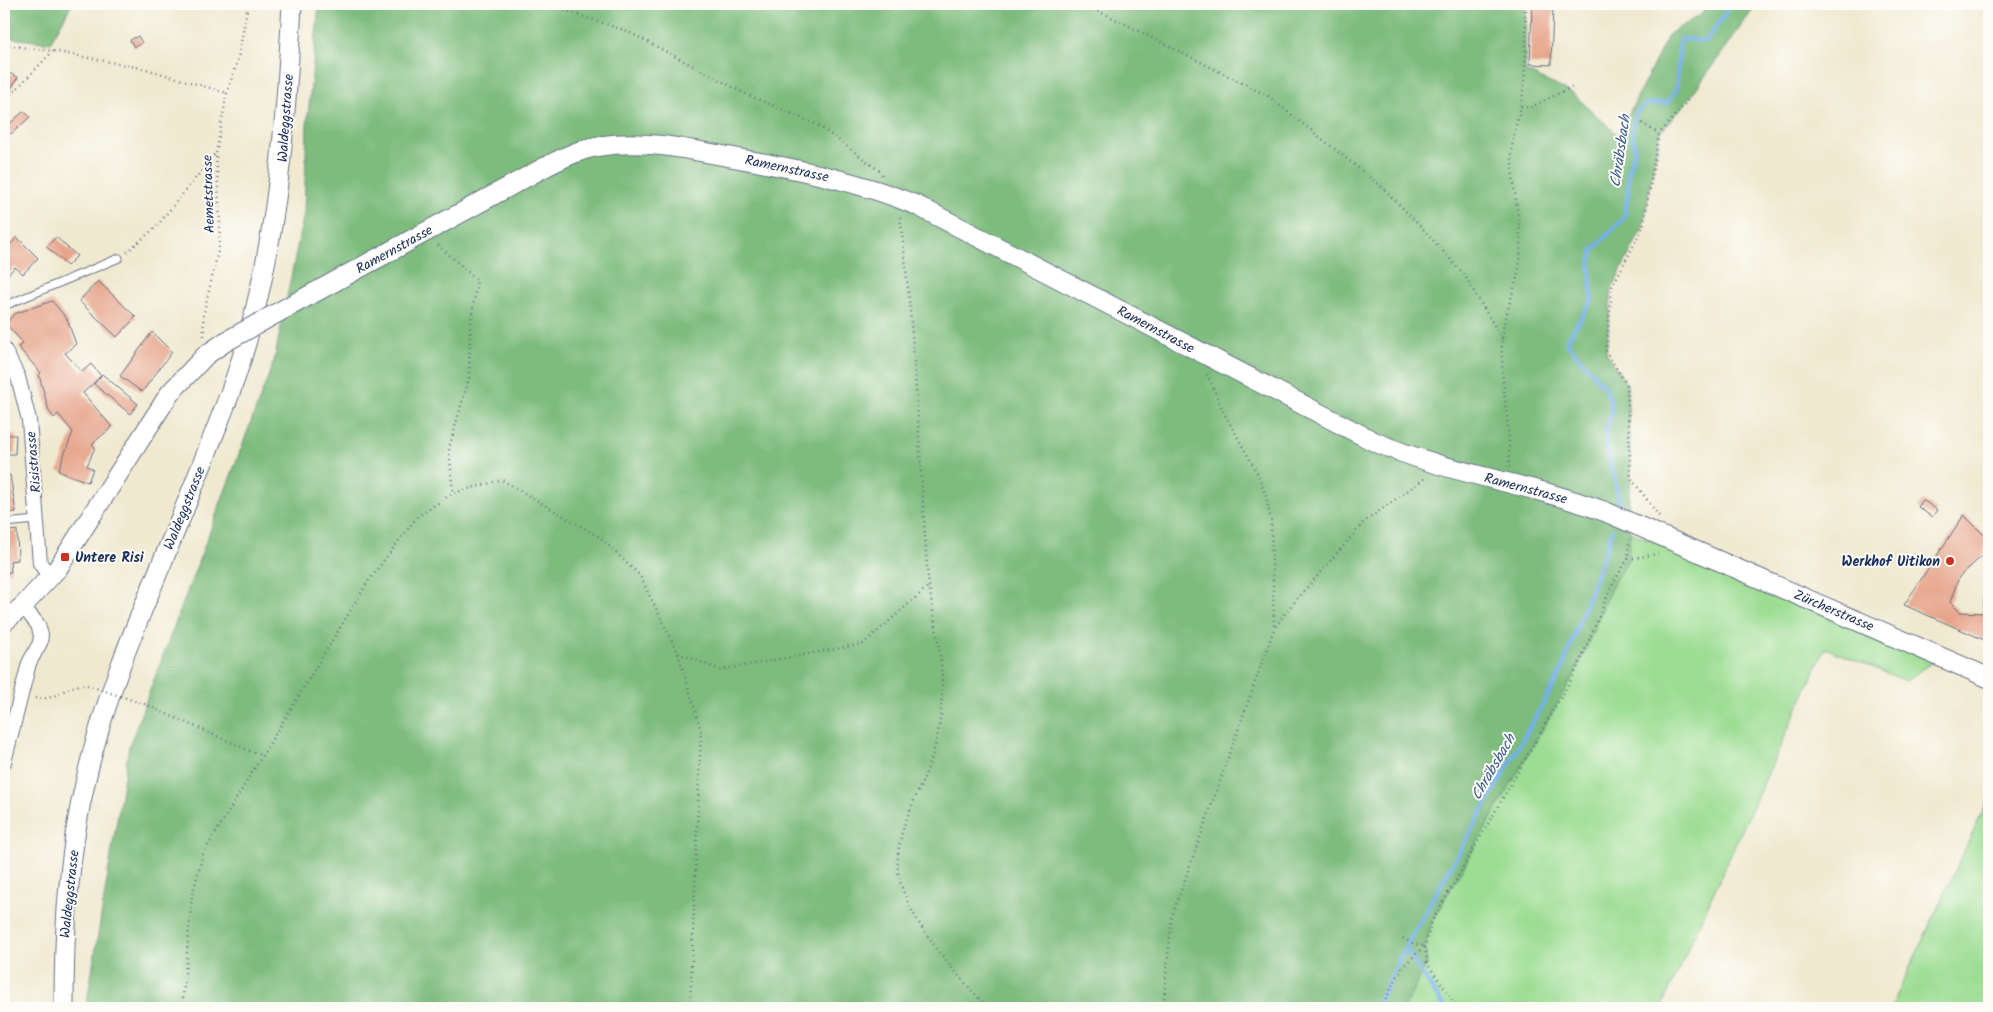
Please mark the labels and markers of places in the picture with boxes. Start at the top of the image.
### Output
place label: Untere Risi [75,547,144,569]
marker: Untere Risi [59,551,71,563]
place label: Werkhof Uitikon [1841,551,1940,573]
marker: Werkhof Uitikon [1944,555,1956,567]

